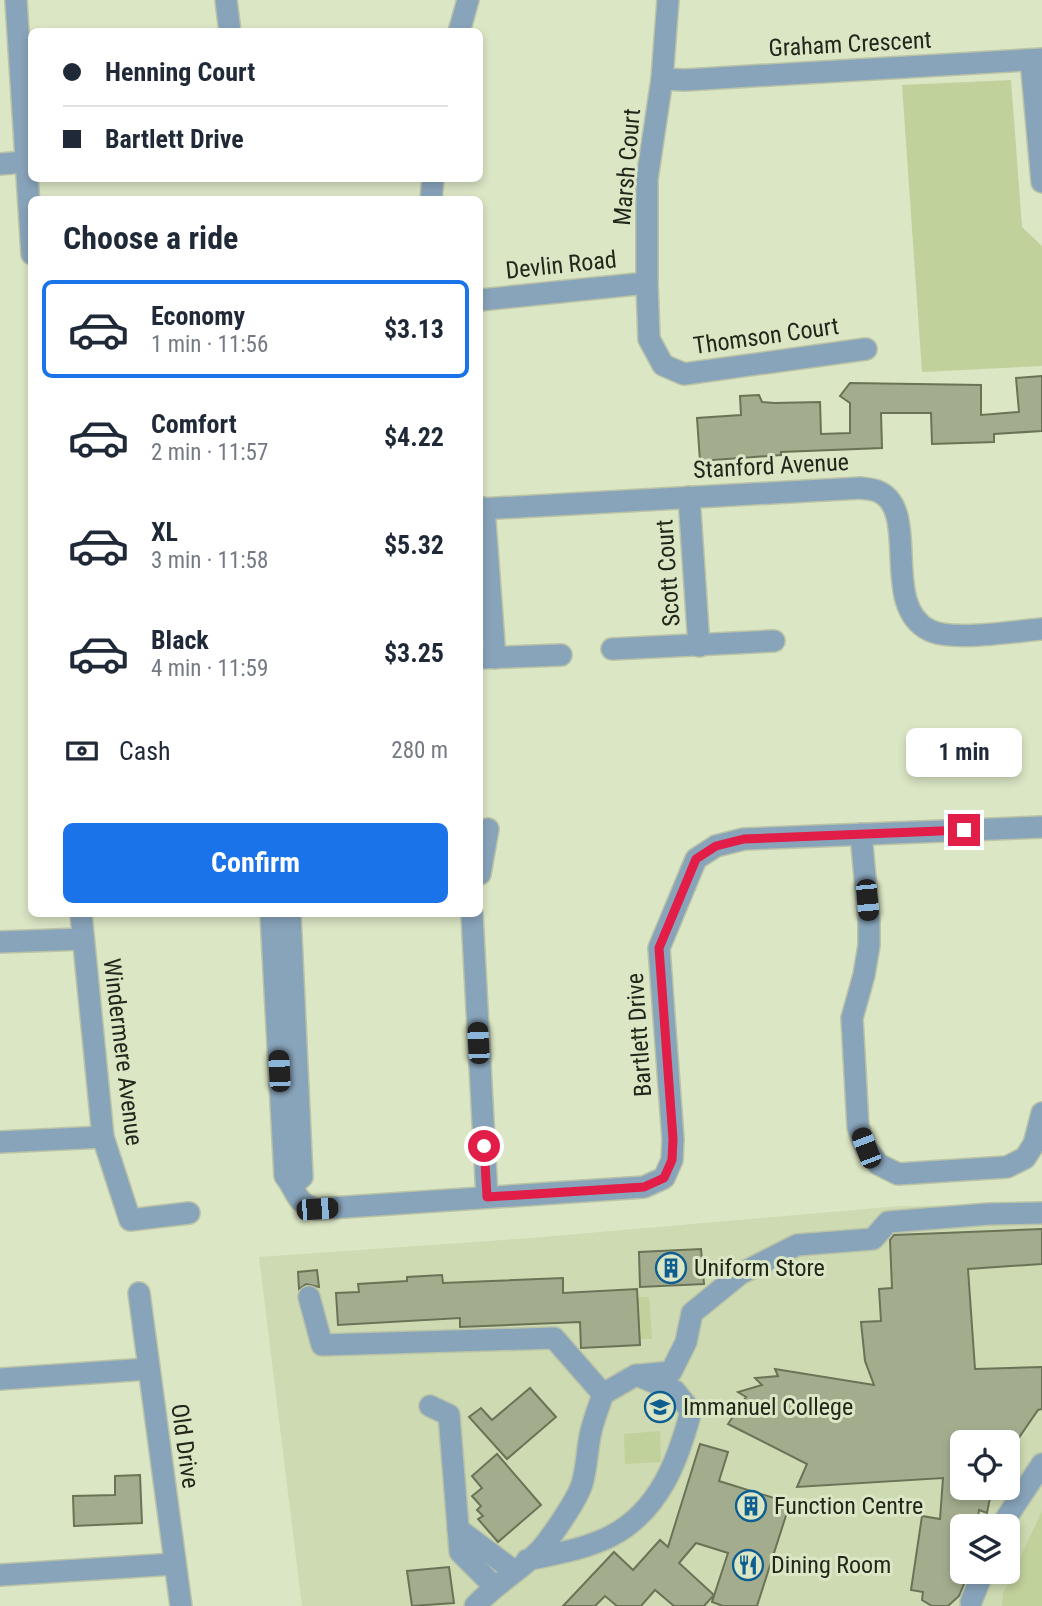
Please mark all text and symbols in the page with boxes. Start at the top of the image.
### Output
street label: Graham Crescent [768,26,932,62]
text: Henning Court [105,57,255,87]
street label: Marsh Court [608,107,646,227]
text: Bartlett Drive [105,124,244,154]
text: Choose a ride [63,219,238,257]
street label: Devlin Road [504,245,618,285]
icon: car [67,298,130,361]
text: Economy [151,301,245,331]
street label: Thomson Court [691,312,841,360]
text: $3.13 [384,314,444,344]
text: 1 min · 11:56 [151,331,268,358]
icon: car [67,406,130,469]
text: Comfort [151,409,237,439]
text: $4.22 [384,422,444,452]
text: 2 min · 11:57 [151,439,268,466]
street label: Stanford Avenue [692,448,850,484]
icon: car [67,514,130,577]
text: XL [151,517,178,547]
street label: Scott Court [650,518,686,628]
text: $5.32 [384,530,444,560]
text: 3 min · 11:58 [151,547,268,574]
icon: car [67,622,130,685]
text: Black [151,625,209,655]
text: $3.25 [384,638,444,668]
text: 4 min · 11:59 [151,655,268,682]
callout: 1 min [906,728,1022,778]
icon: cash [63,732,101,770]
text: Cash [119,736,171,766]
text: 280 m [391,737,448,764]
text: 1 min [938,739,990,766]
route end [948,814,980,846]
button: Confirm [63,823,448,903]
car [855,878,880,922]
street label: Windermere Avenue [98,957,148,1147]
street label: Bartlett Drive [621,972,657,1098]
car [467,1021,490,1065]
car [268,1049,291,1093]
car [849,1125,884,1171]
route start [468,1130,500,1162]
car [296,1197,339,1221]
building icon: Uniform Store [654,1251,688,1285]
place label: Uniform Store [694,1254,825,1282]
school or university icon: Immanuel College [643,1390,677,1424]
place label: Immanuel College [683,1393,853,1421]
street label: Old Drive [165,1402,205,1490]
map controls [950,1430,1020,1584]
button: locate [950,1430,1020,1500]
building icon: Function Centre [734,1489,768,1523]
place label: Function Centre [774,1492,923,1520]
button: layers [950,1514,1020,1584]
restaurant icon: Dining Room [731,1548,765,1582]
place label: Dining Room [771,1551,891,1579]

